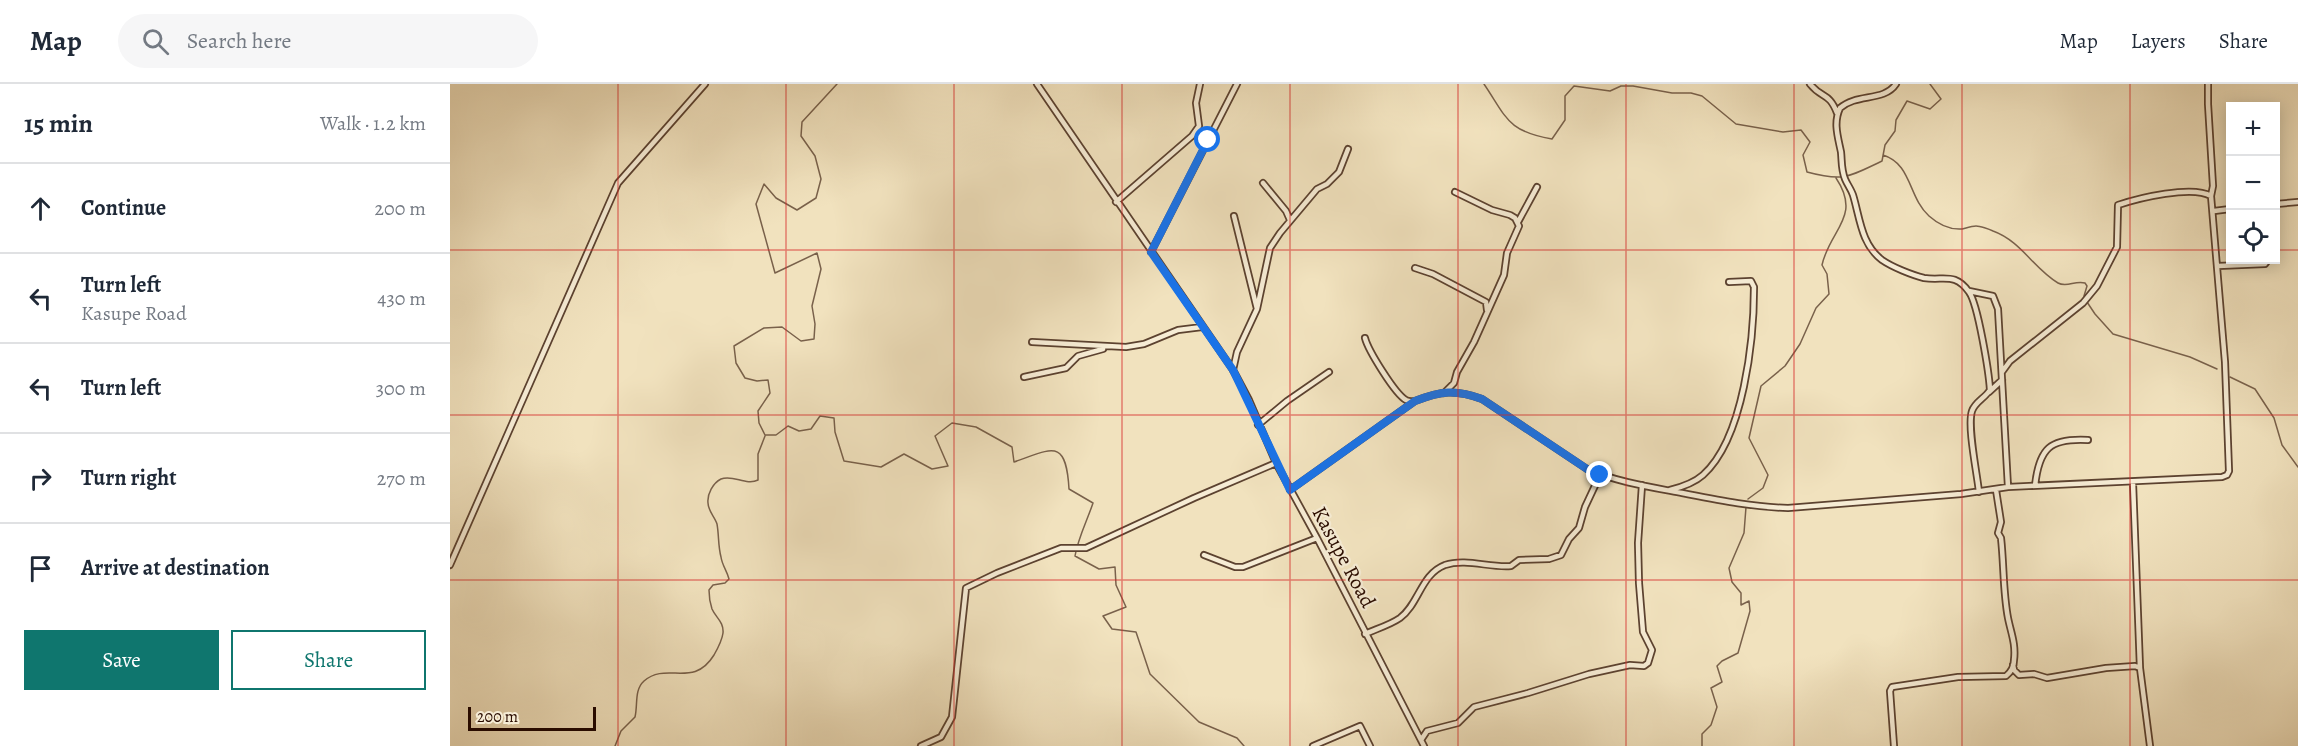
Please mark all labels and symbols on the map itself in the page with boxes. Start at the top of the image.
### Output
route start [1194,126,1220,152]
route end [1586,461,1612,487]
street label: Kasupe Road [1306,501,1383,613]
scale bar [468,704,596,732]

